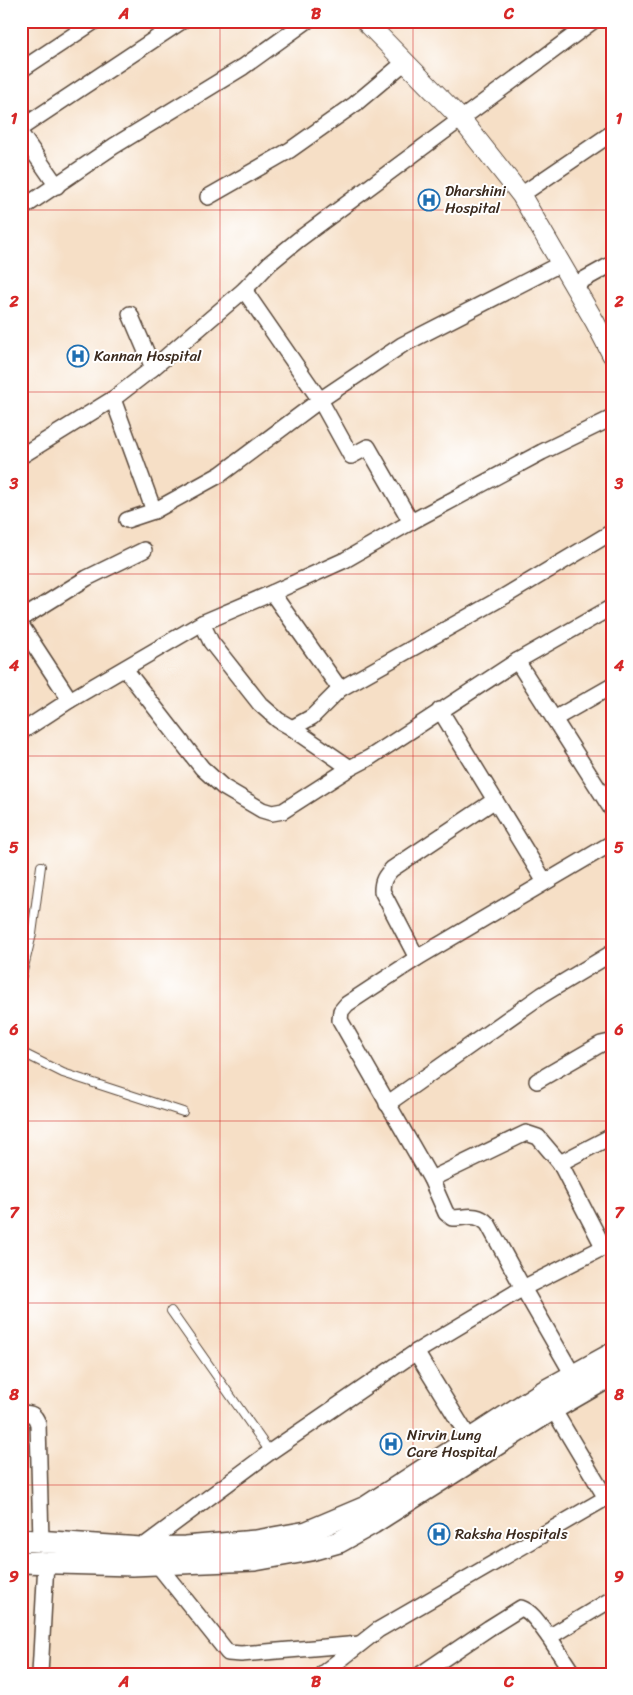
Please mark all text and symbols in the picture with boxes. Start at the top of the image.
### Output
text: A [118,0,129,28]
text: B [311,0,322,28]
text: C [503,0,515,28]
text: 1 [11,104,18,133]
text: 1 [616,104,623,133]
place label: Dharshini Hospital [445,178,507,221]
hospital icon: Dharshini Hospital [417,188,441,212]
text: 2 [8,287,19,316]
text: 2 [613,287,624,316]
place label: Kannan Hospital [94,343,202,369]
hospital icon: Kannan Hospital [66,344,90,368]
text: 3 [9,469,19,498]
text: 3 [614,469,624,498]
text: 4 [8,651,19,680]
text: 4 [613,651,624,680]
text: 5 [9,833,19,862]
text: 5 [614,833,624,862]
text: 6 [8,1015,19,1044]
text: 6 [613,1015,624,1044]
text: 7 [9,1198,20,1227]
text: 7 [614,1198,625,1227]
text: 8 [8,1380,19,1409]
text: 8 [613,1380,624,1409]
place label: Nirvin Lung Care Hospital [407,1422,498,1465]
hospital icon: Nirvin Lung Care Hospital [379,1432,403,1456]
place label: Raksha Hospitals [455,1521,568,1547]
hospital icon: Raksha Hospitals [427,1522,451,1546]
text: 9 [9,1562,19,1591]
text: 9 [614,1562,624,1591]
text: A [118,1667,129,1695]
text: B [311,1667,322,1695]
text: C [503,1667,515,1695]

